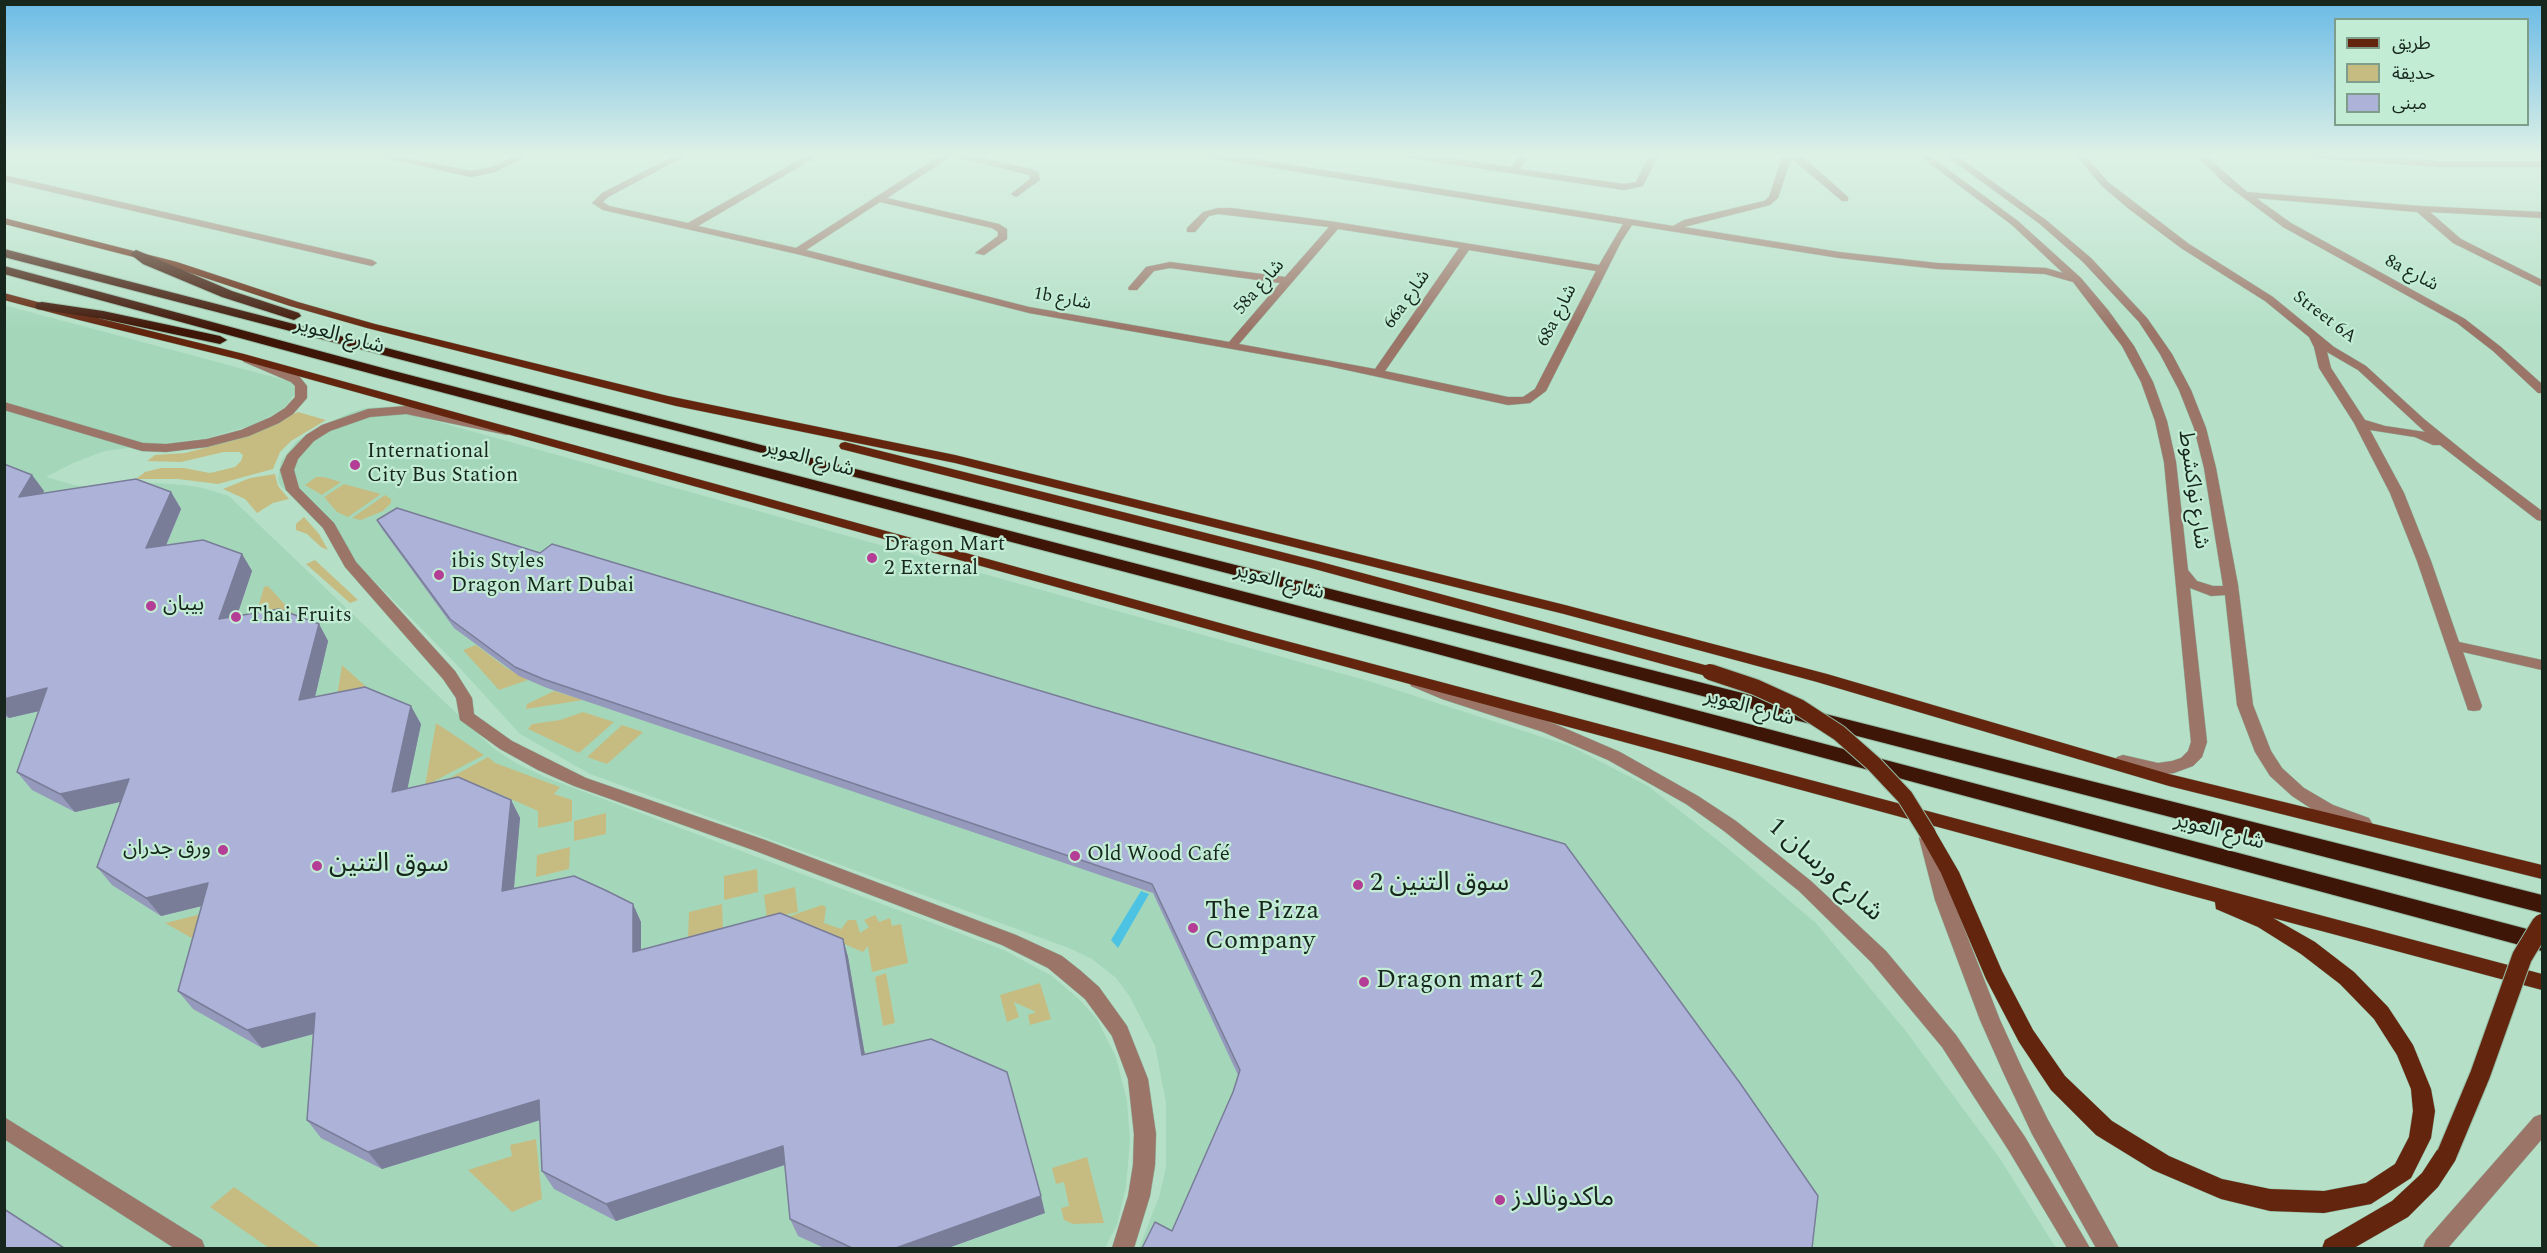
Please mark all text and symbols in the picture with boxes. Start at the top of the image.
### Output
legend [2334,18,2529,126]
text: طريق [2392,30,2431,57]
text: حديقة [2392,60,2435,87]
text: مبنى [2392,90,2427,117]
street label: 8a شارع [2381,251,2441,297]
street label: 58a شارع [1230,256,1290,320]
street label: 66a شارع [1380,267,1436,333]
street label: 68a شارع [1533,282,1583,350]
street label: 1b شارع [1031,284,1093,316]
street label: Street 6A [2288,287,2360,349]
street label: شارع العوير [291,313,387,361]
street label: شارع نواكشوط [2171,429,2213,551]
street label: شارع العوير [761,436,857,484]
place label: International City Bus Station [367,440,518,490]
marker: International City Bus Station [348,458,362,472]
place label: Dragon Mart 2 External [884,533,1005,583]
place label: ibis Styles Dragon Mart Dubai [451,550,634,600]
marker: Dragon Mart 2 External [865,551,879,565]
street label: شارع العوير [1231,559,1327,607]
marker: ibis Styles Dragon Mart Dubai [432,568,446,582]
place label: بيبان [163,593,204,619]
marker: بيبان [144,599,158,613]
place label: Thai Fruits [248,604,352,630]
marker: Thai Fruits [229,610,243,624]
street label: شارع العوير [1701,685,1797,733]
street label: شارع العوير [2171,809,2267,857]
street label: شارع ورسان 1 [1760,812,1888,930]
place label: ورق جدران [123,837,211,863]
marker: ورق جدران [216,843,230,857]
place label: Old Wood Café [1087,843,1230,869]
marker: Old Wood Café [1068,849,1082,863]
place label: سوق التنين [329,850,449,882]
marker: سوق التنين [310,859,324,873]
place label: سوق التنين 2 [1370,869,1509,901]
marker: سوق التنين 2 [1351,878,1365,892]
place label: The Pizza Company [1205,897,1319,958]
marker: The Pizza Company [1186,921,1200,935]
place label: Dragon mart 2 [1376,966,1543,998]
marker: Dragon mart 2 [1357,975,1371,989]
place label: ماكدونالدز [1512,1184,1614,1216]
marker: ماكدونالدز [1493,1193,1507,1207]

